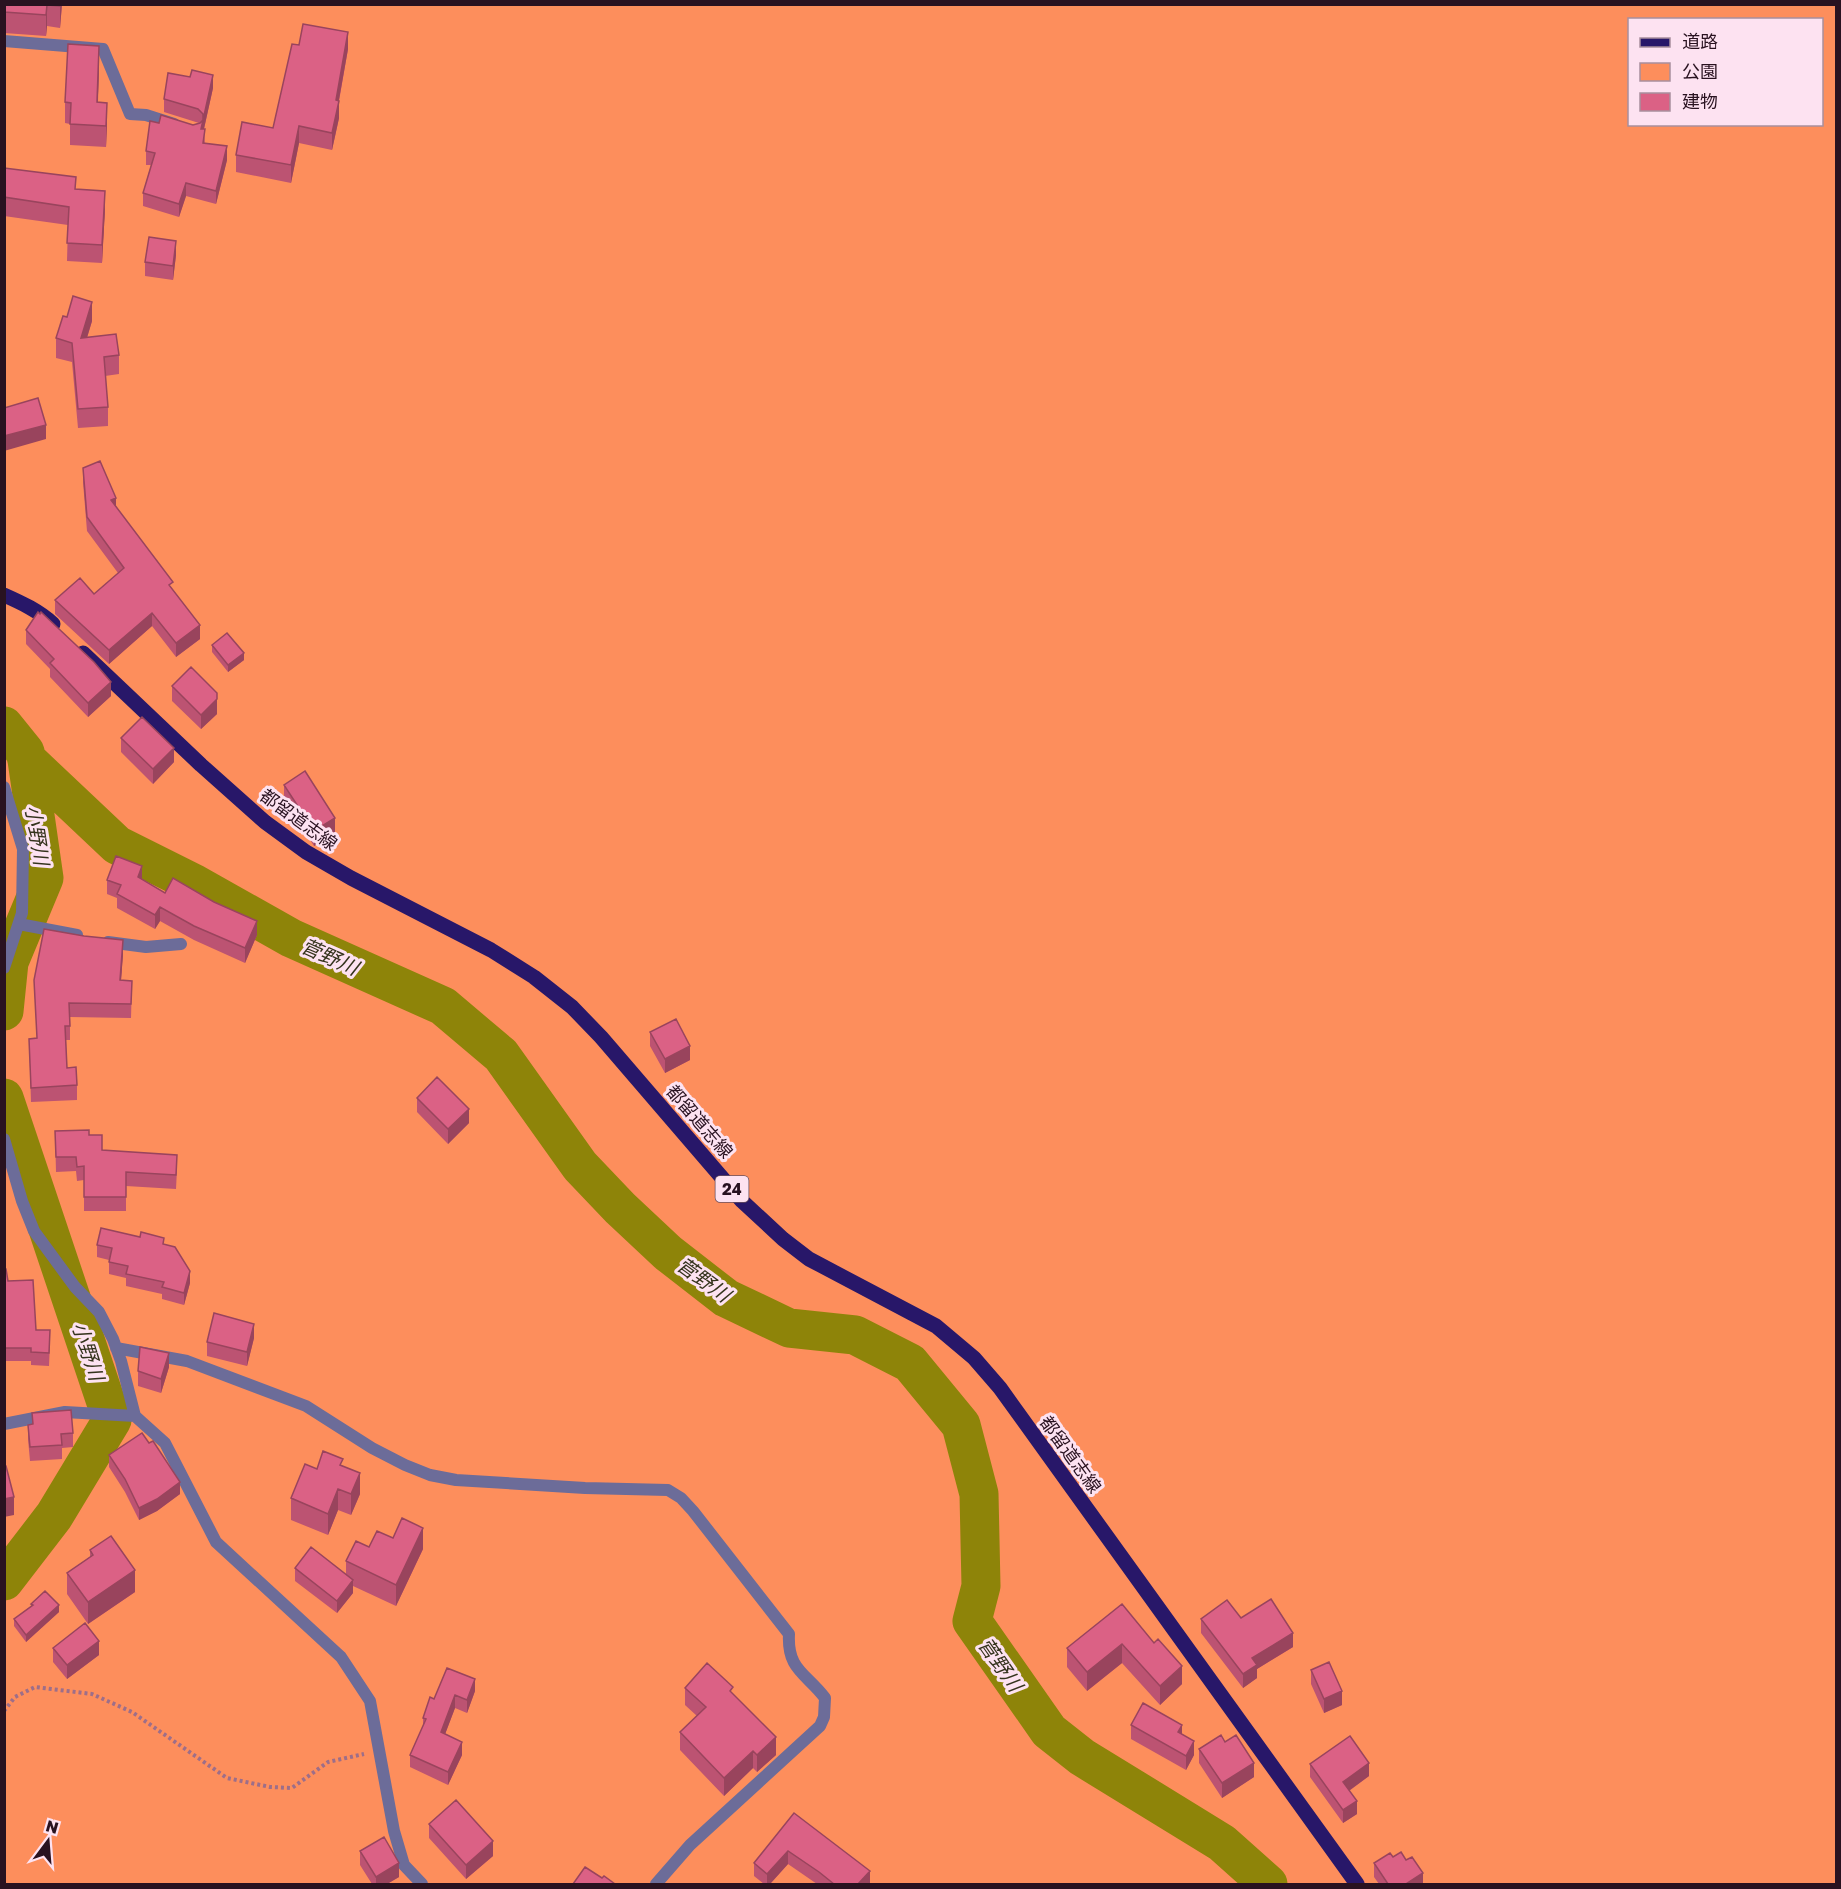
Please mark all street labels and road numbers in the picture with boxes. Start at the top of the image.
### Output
street label: 都留道志線 [256,784,342,854]
street label: 都留道志線 [662,1080,738,1162]
road number: 24 [716,1176,748,1202]
street label: 都留道志線 [1036,1411,1106,1497]

